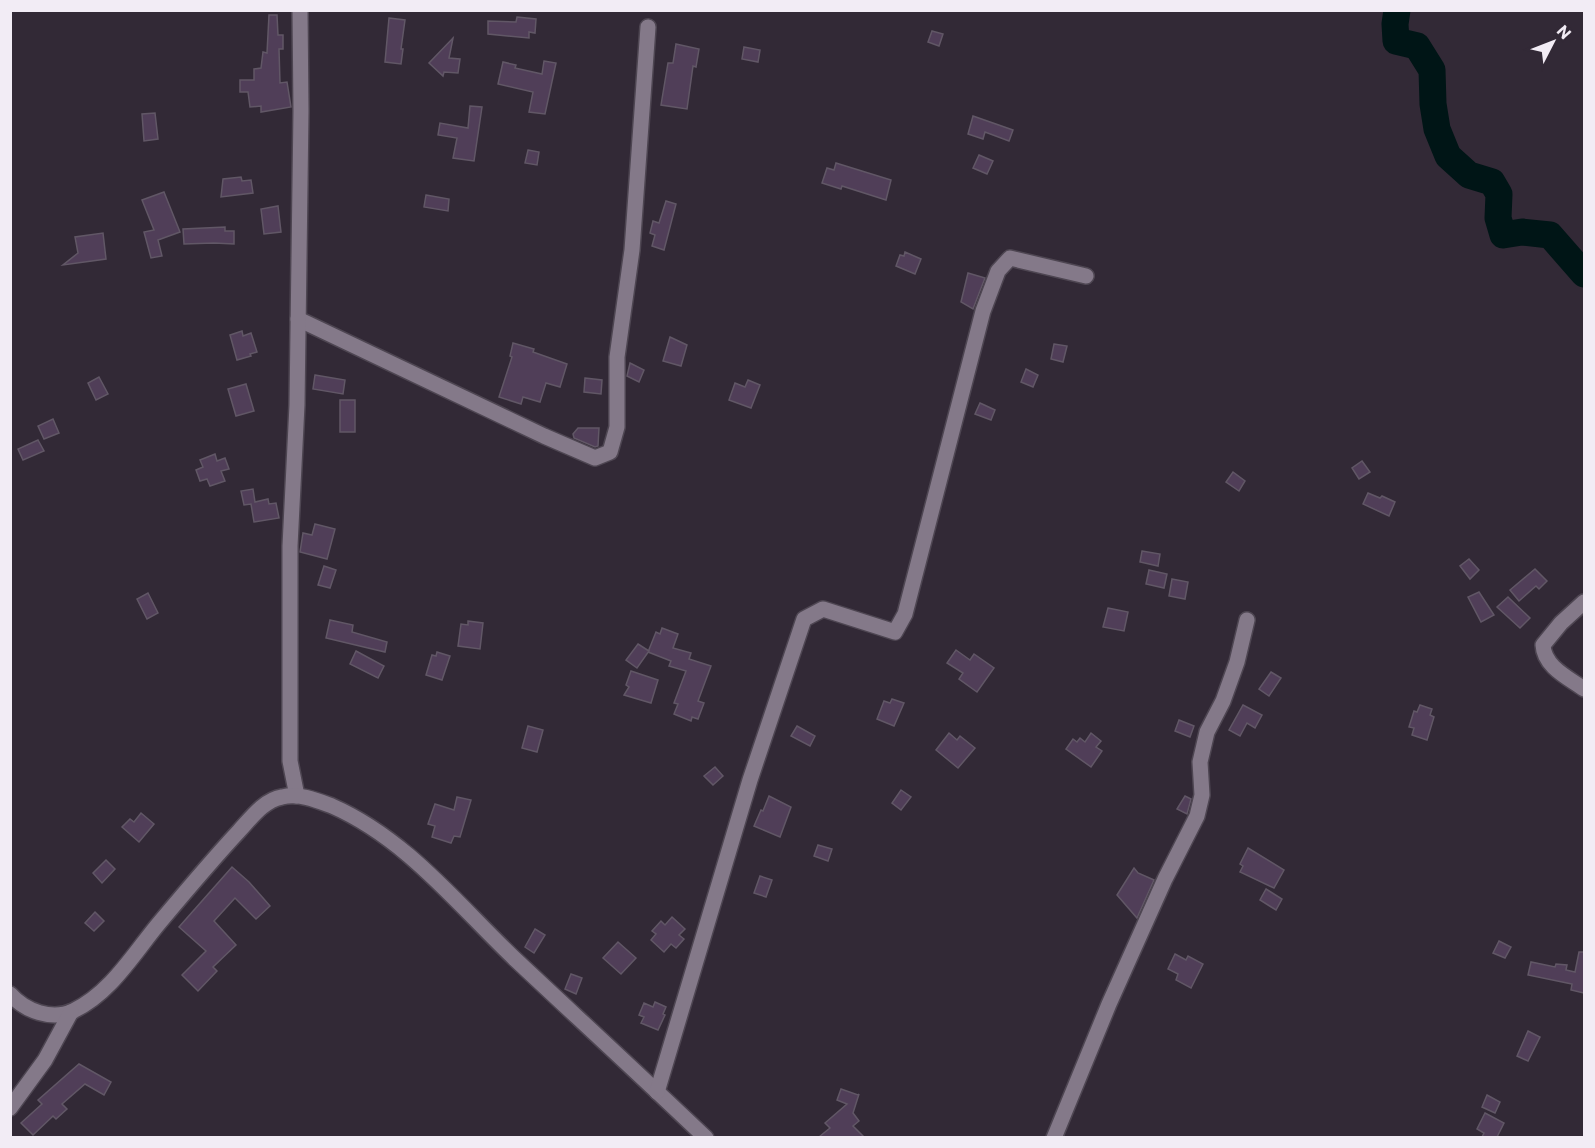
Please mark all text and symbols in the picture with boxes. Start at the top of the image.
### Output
north arrow [1523,12,1583,72]
text: N [1553,21,1576,42]

